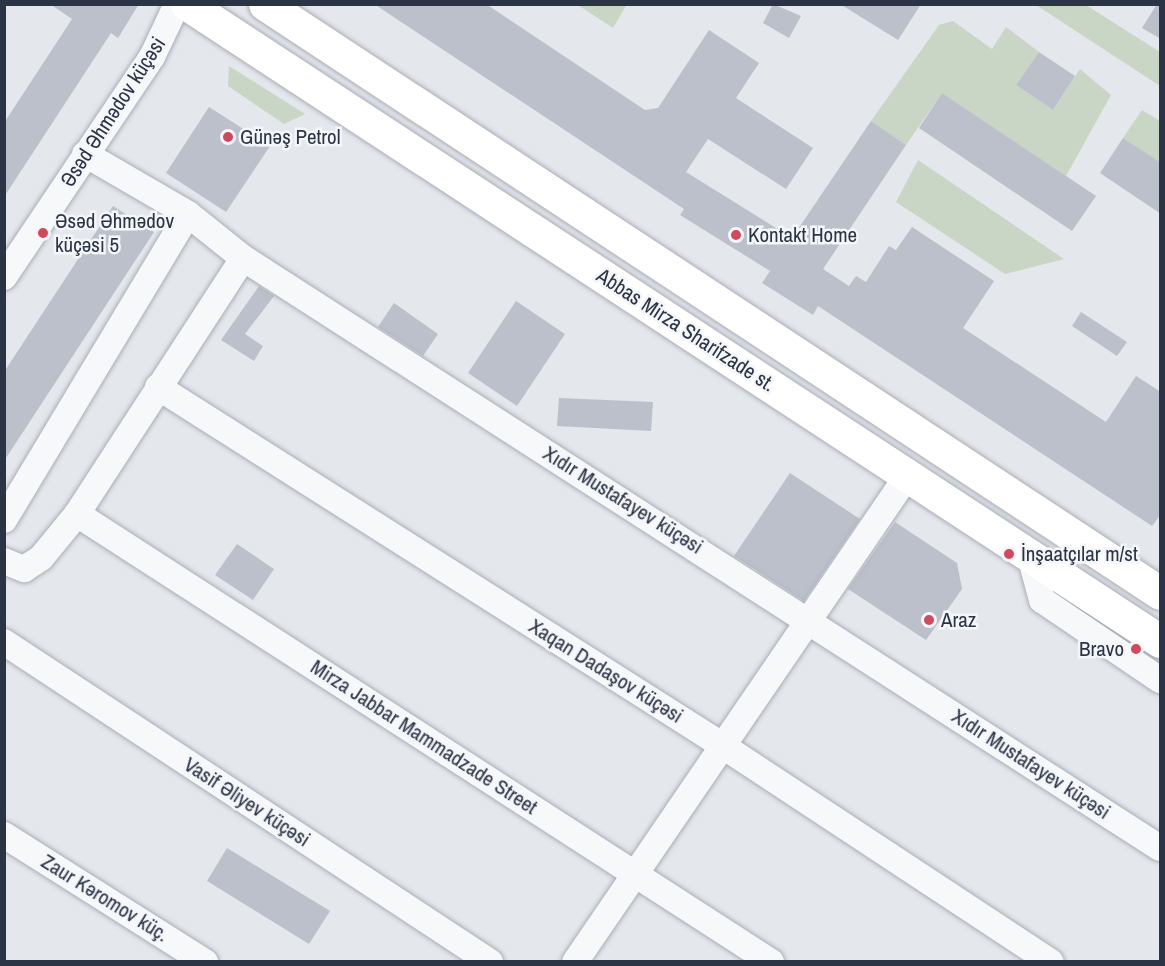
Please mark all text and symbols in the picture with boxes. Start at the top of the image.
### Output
street label: Əsəd Əhmədov küçəsi [55,32,171,192]
place label: Günəş Petrol [240,124,341,150]
marker: Günəş Petrol [221,130,235,144]
place label: Əsəd Əhmədov küçəsi 5 [55,208,174,258]
place label: Kontakt Home [748,222,857,248]
marker: Əsəd Əhmədov küçəsi 5 [36,226,50,240]
marker: Kontakt Home [729,228,743,242]
street label: Abbas Mirza Sharifzade st. [592,263,780,397]
street label: Xıdır Mustafayev küçəsi [538,441,708,559]
place label: İnşaatçılar m/st [1021,541,1138,567]
marker: İnşaatçılar m/st [1002,547,1016,561]
place label: Araz [941,607,976,633]
street label: Xaqan Dadaşov küçəsi [524,613,688,729]
marker: Araz [922,613,936,627]
place label: Bravo [1079,636,1124,662]
marker: Bravo [1129,642,1143,656]
street label: Mirza Jabbar Mammadzade Street [306,654,542,820]
street label: Xıdır Mustafayev küçəsi [947,703,1115,825]
street label: Vasif Əliyev küçəsi [179,752,315,852]
street label: Zaur Kəromov küç. [37,849,173,947]

